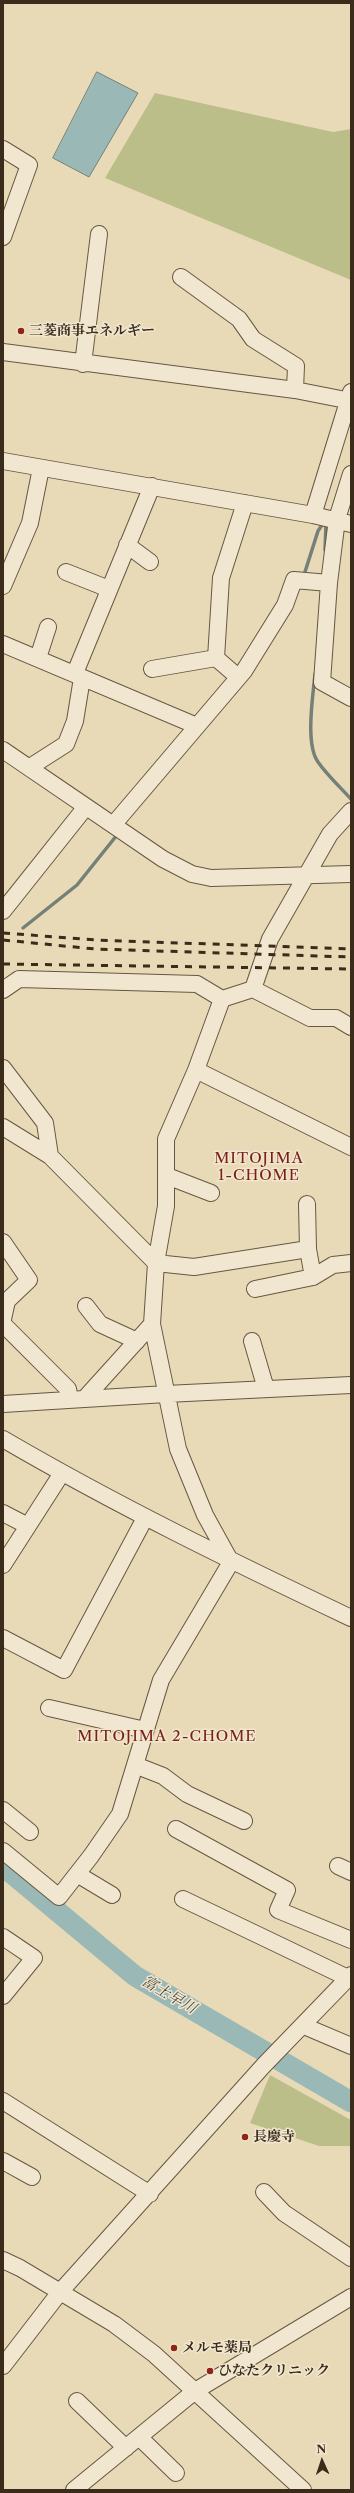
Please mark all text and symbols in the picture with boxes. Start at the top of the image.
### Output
place label: 三菱商事エネルギー [29,323,155,339]
marker: 三菱商事エネルギー [16,326,26,336]
district label: MITOJIMA 1-CHOME [214,1150,304,1185]
district label: MITOJIMA 2-CHOME [77,1728,257,1746]
water label: 富士早川 [139,1972,199,2018]
place label: 長慶寺 [253,2129,295,2145]
marker: 長慶寺 [240,2132,250,2142]
place label: メルモ薬局 [182,2340,252,2356]
marker: メルモ薬局 [169,2343,179,2353]
place label: ひなたクリニック [218,2363,330,2379]
marker: ひなたクリニック [205,2366,215,2376]
north arrow [302,2441,342,2481]
text: N [316,2442,327,2456]

